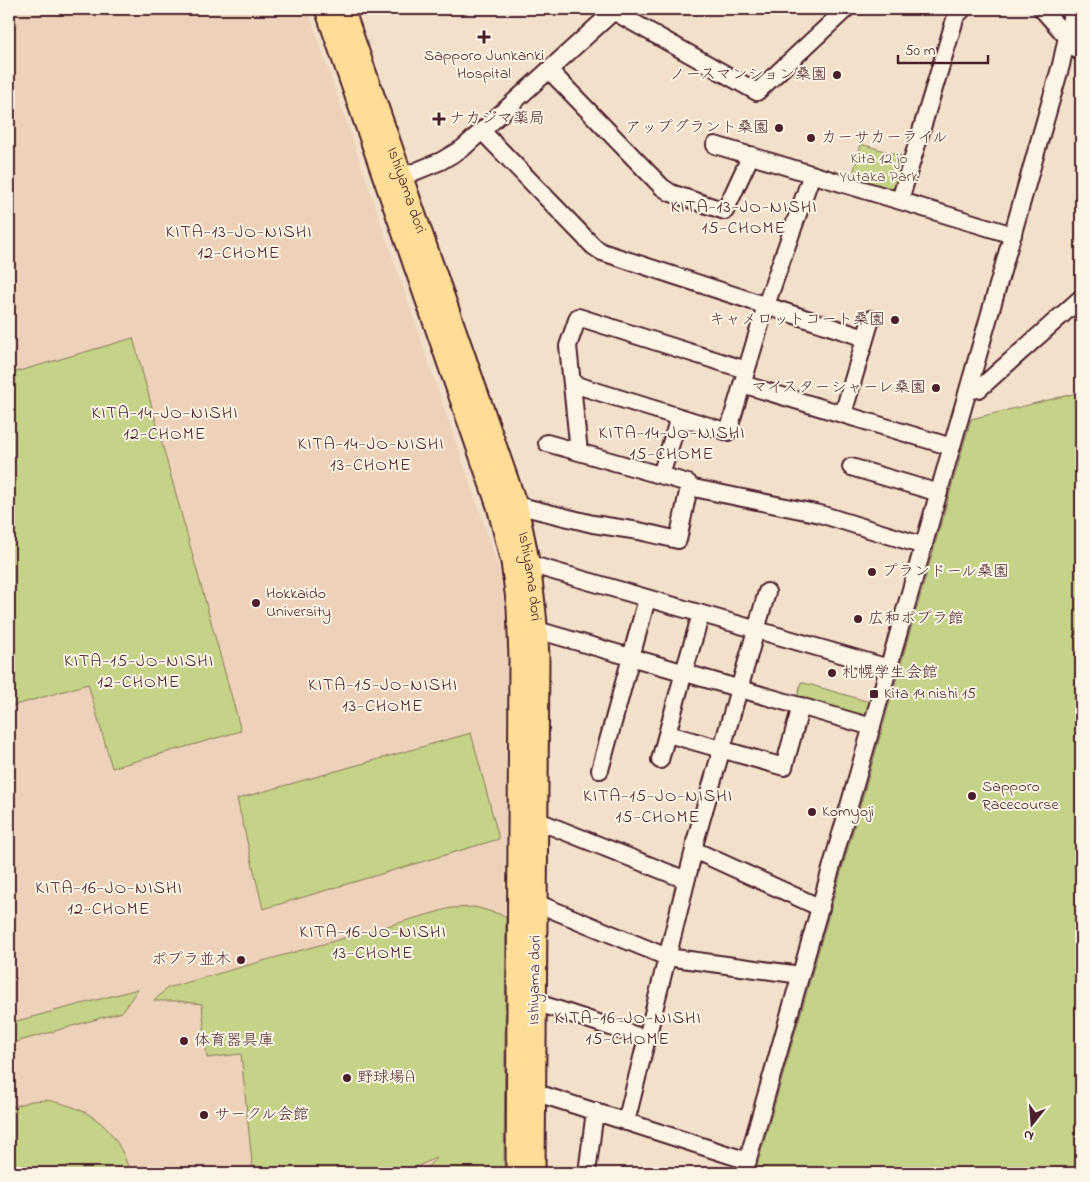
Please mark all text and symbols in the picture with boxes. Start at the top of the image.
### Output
marker: Sapporo Junkanki Hospital [477,30,491,44]
scale bar [898,32,988,64]
text: 50 m [905,40,936,62]
place label: Sapporo Junkanki Hospital [424,44,544,86]
place label: ノースマンション桑園 [669,63,827,87]
marker: ノースマンション桑園 [831,69,843,81]
place label: ナカジマ薬局 [449,107,545,131]
marker: ナカジマ薬局 [433,113,445,125]
place label: アップグラント桑園 [625,116,769,140]
marker: アップグラント桑園 [773,122,785,134]
place label: カーサカーライル [821,126,948,150]
marker: カーサカーライル [805,132,817,144]
street label: Ishiyama dori [380,144,432,237]
park label: Kita 12 jo Yutaka Park [839,147,920,189]
district label: KITA-13-JO-NISHI 15-CHOME [670,195,818,242]
district label: KITA-13-JO-NISHI 12-CHOME [165,220,313,267]
place label: キャメロットコート桑園 [709,308,885,332]
marker: キャメロットコート桑園 [889,314,901,326]
place label: マイスターシャーレ桑園 [751,376,926,400]
marker: マイスターシャーレ桑園 [930,382,942,394]
district label: KITA-14-JO-NISHI 12-CHOME [92,401,239,448]
district label: KITA-14-JO-NISHI 15-CHOME [599,421,746,468]
district label: KITA-14-JO-NISHI 13-CHOME [298,432,445,479]
street label: Ishiyama dori [511,529,548,622]
place label: プランドール桑園 [882,560,1009,584]
marker: プランドール桑園 [866,566,878,578]
place label: Hokkaido University [266,582,331,624]
marker: Hokkaido University [250,597,262,609]
place label: 広和ポプラ館 [868,607,964,631]
marker: 広和ポプラ館 [852,613,864,625]
district label: KITA-15-JO-NISHI 12-CHOME [64,649,214,696]
place label: 札幌学生会館 [842,661,938,685]
marker: 札幌学生会館 [826,667,838,679]
district label: KITA-15-JO-NISHI 13-CHOME [308,673,458,720]
place label: Kita 14 nishi 15 [884,682,976,706]
marker: Kita 14 nishi 15 [868,688,880,700]
place label: Sapporo Racecourse [982,775,1059,817]
district label: KITA-15-JO-NISHI 15-CHOME [583,784,733,831]
marker: Sapporo Racecourse [966,790,978,802]
place label: Komyoji [822,800,874,824]
marker: Komyoji [806,806,818,818]
district label: KITA-16-JO-NISHI 12-CHOME [35,876,183,923]
district label: KITA-16-JO-NISHI 13-CHOME [299,920,447,967]
street label: Ishiyama dori [522,935,548,1025]
place label: ポプラ並木 [151,948,231,972]
marker: ポプラ並木 [235,954,247,966]
district label: KITA-16-JO-NISHI 15-CHOME [554,1006,702,1053]
place label: 体育器具庫 [194,1029,274,1053]
marker: 体育器具庫 [178,1035,190,1047]
place label: 野球場A [357,1066,415,1090]
marker: 野球場A [341,1072,353,1084]
north arrow [1008,1100,1058,1150]
place label: サークル会館 [214,1103,309,1127]
marker: サークル会館 [198,1109,210,1121]
text: N [1021,1124,1036,1146]

